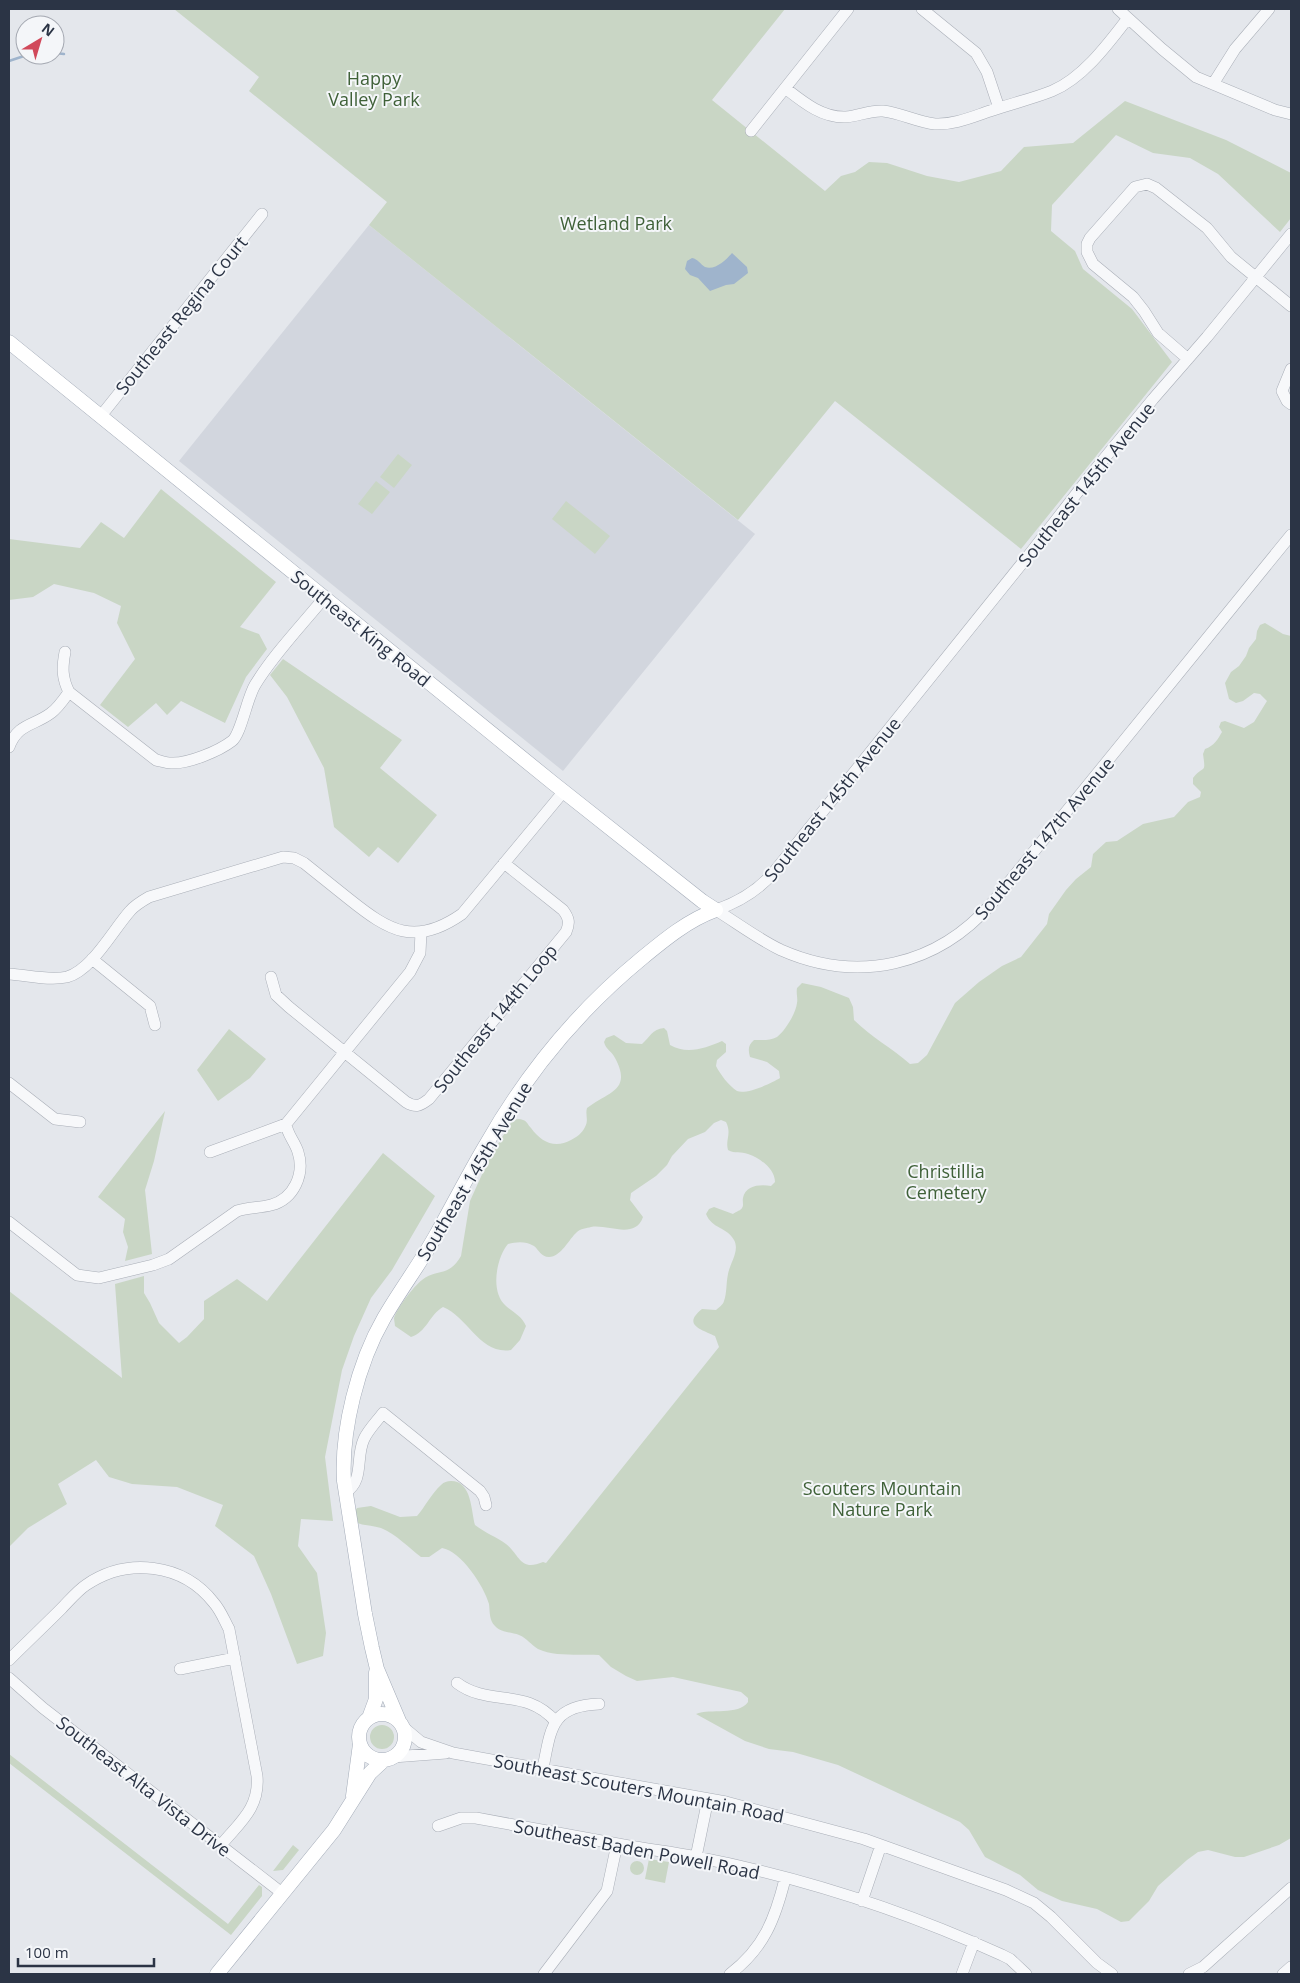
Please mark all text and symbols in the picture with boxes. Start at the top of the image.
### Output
north arrow [15,15,65,65]
text: N [38,18,59,40]
park label: Happy Valley Park [328,66,420,111]
park label: Wetland Park [560,211,673,235]
street label: Southeast Regina Court [110,231,252,399]
street label: Southeast 145th Avenue [1012,397,1160,571]
street label: Southeast King Road [286,564,436,692]
street label: Southeast 145th Avenue [758,712,906,886]
street label: Southeast 147th Avenue [969,752,1119,924]
street label: Southeast 144th Loop [428,939,562,1097]
street label: Southeast 145th Avenue [411,1077,537,1265]
park label: Christillia Cemetery [905,1159,988,1204]
park label: Scouters Mountain Nature Park [803,1476,961,1521]
street label: Southeast Alta Vista Drive [52,1710,236,1862]
street label: Southeast Scouters Mountain Road [492,1748,786,1828]
street label: Southeast Baden Powell Road [512,1813,762,1885]
scale bar [18,1936,154,1968]
text: 100 m [25,1942,69,1962]

